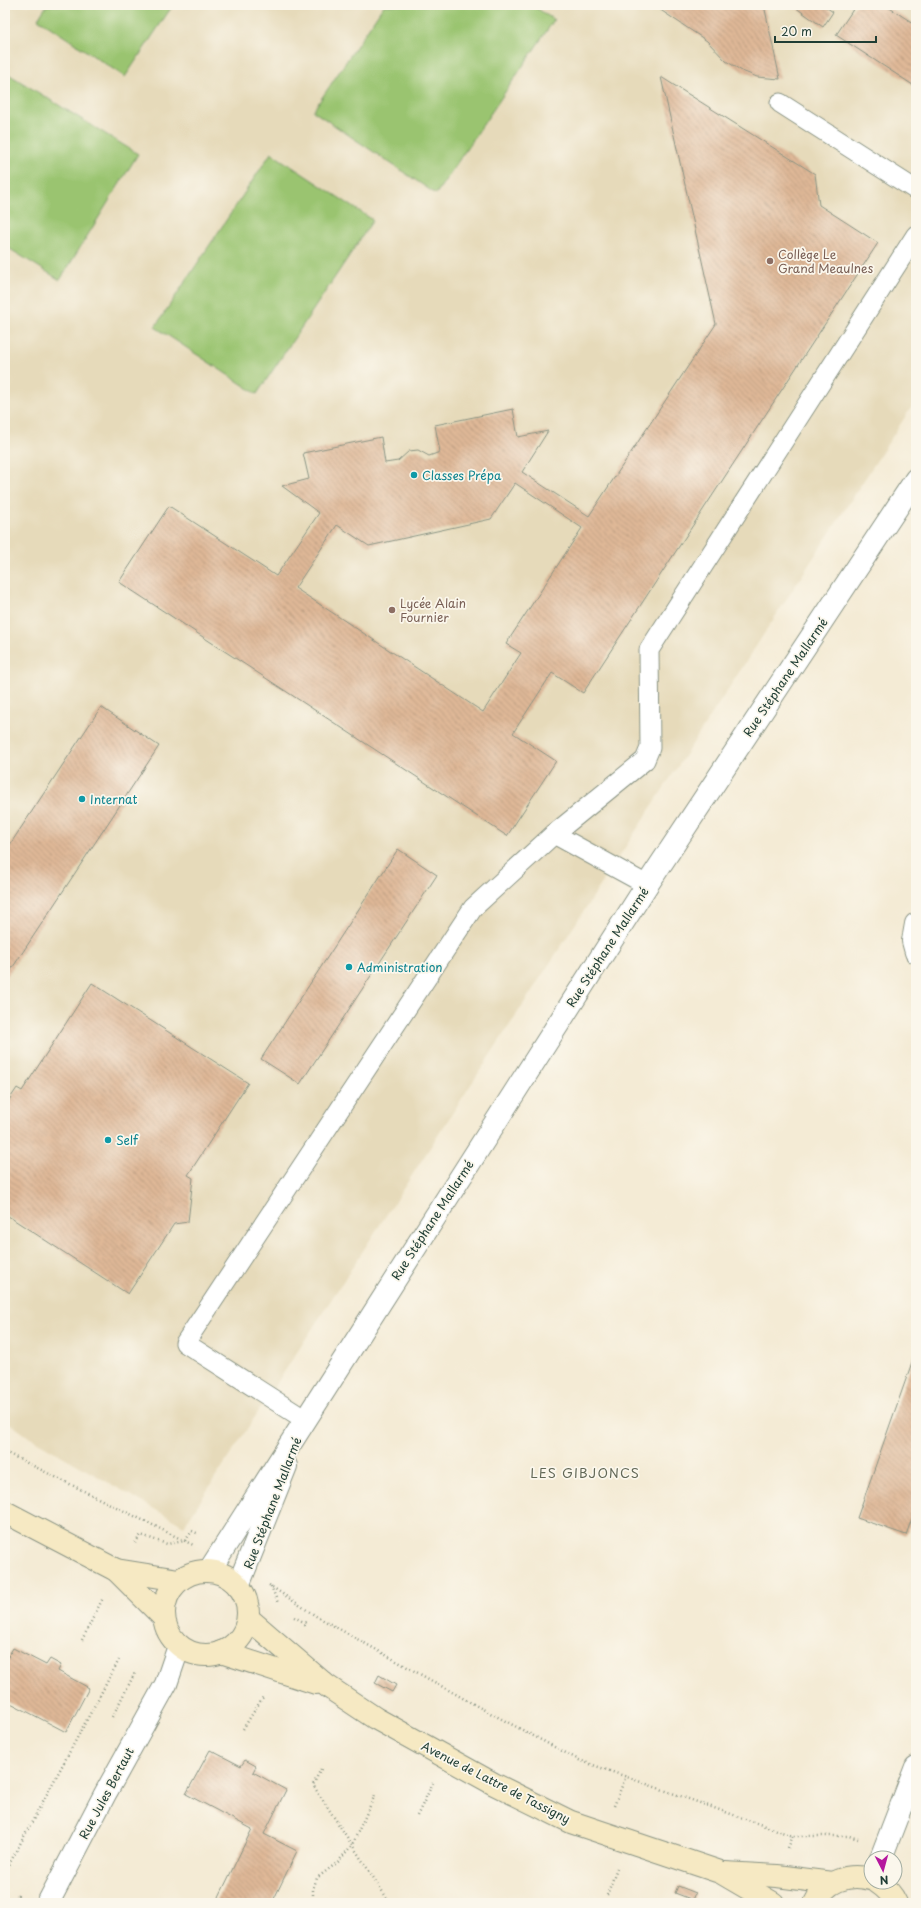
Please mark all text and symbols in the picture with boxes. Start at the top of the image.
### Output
scale bar [775,18,876,44]
text: 20 m [781,22,812,40]
place label: Collège Le Grand Meaulnes [778,245,874,277]
marker: Collège Le Grand Meaulnes [765,256,775,266]
place label: Classes Prépa [422,466,502,484]
marker: Classes Prépa [409,470,419,480]
place label: Lycée Alain Fournier [400,594,466,626]
marker: Lycée Alain Fournier [387,605,397,615]
street label: Rue Stéphane Mallarmé [738,614,832,740]
place label: Internat [90,790,137,808]
marker: Internat [77,794,87,804]
street label: Rue Stéphane Mallarmé [561,884,653,1010]
place label: Administration [357,958,443,976]
marker: Administration [344,962,354,972]
place label: Self [116,1131,139,1149]
marker: Self [103,1135,113,1145]
street label: Rue Stéphane Mallarmé [386,1157,478,1283]
street label: Rue Stéphane Mallarmé [239,1435,305,1571]
district label: LES GIBJONCS [530,1463,640,1482]
street label: Avenue de Lattre de Tassigny [418,1737,574,1827]
street label: Rue Jules Bertaut [74,1744,138,1842]
north arrow [863,1850,903,1890]
text: N [879,1872,889,1889]

